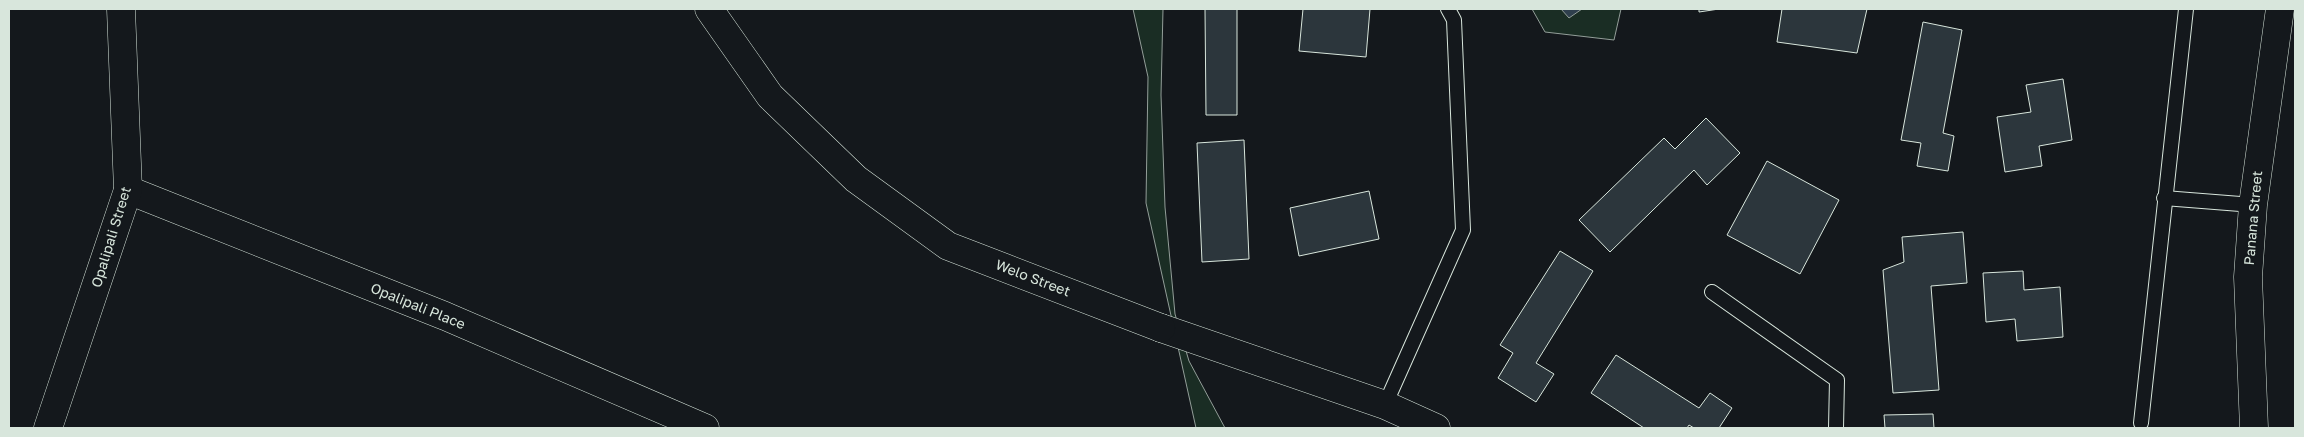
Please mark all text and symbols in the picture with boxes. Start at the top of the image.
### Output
street label: Panana Street [2240,170,2265,266]
street label: Opalipali Street [87,184,134,289]
street label: Welo Street [993,255,1073,300]
street label: Opalipali Place [368,279,468,332]

